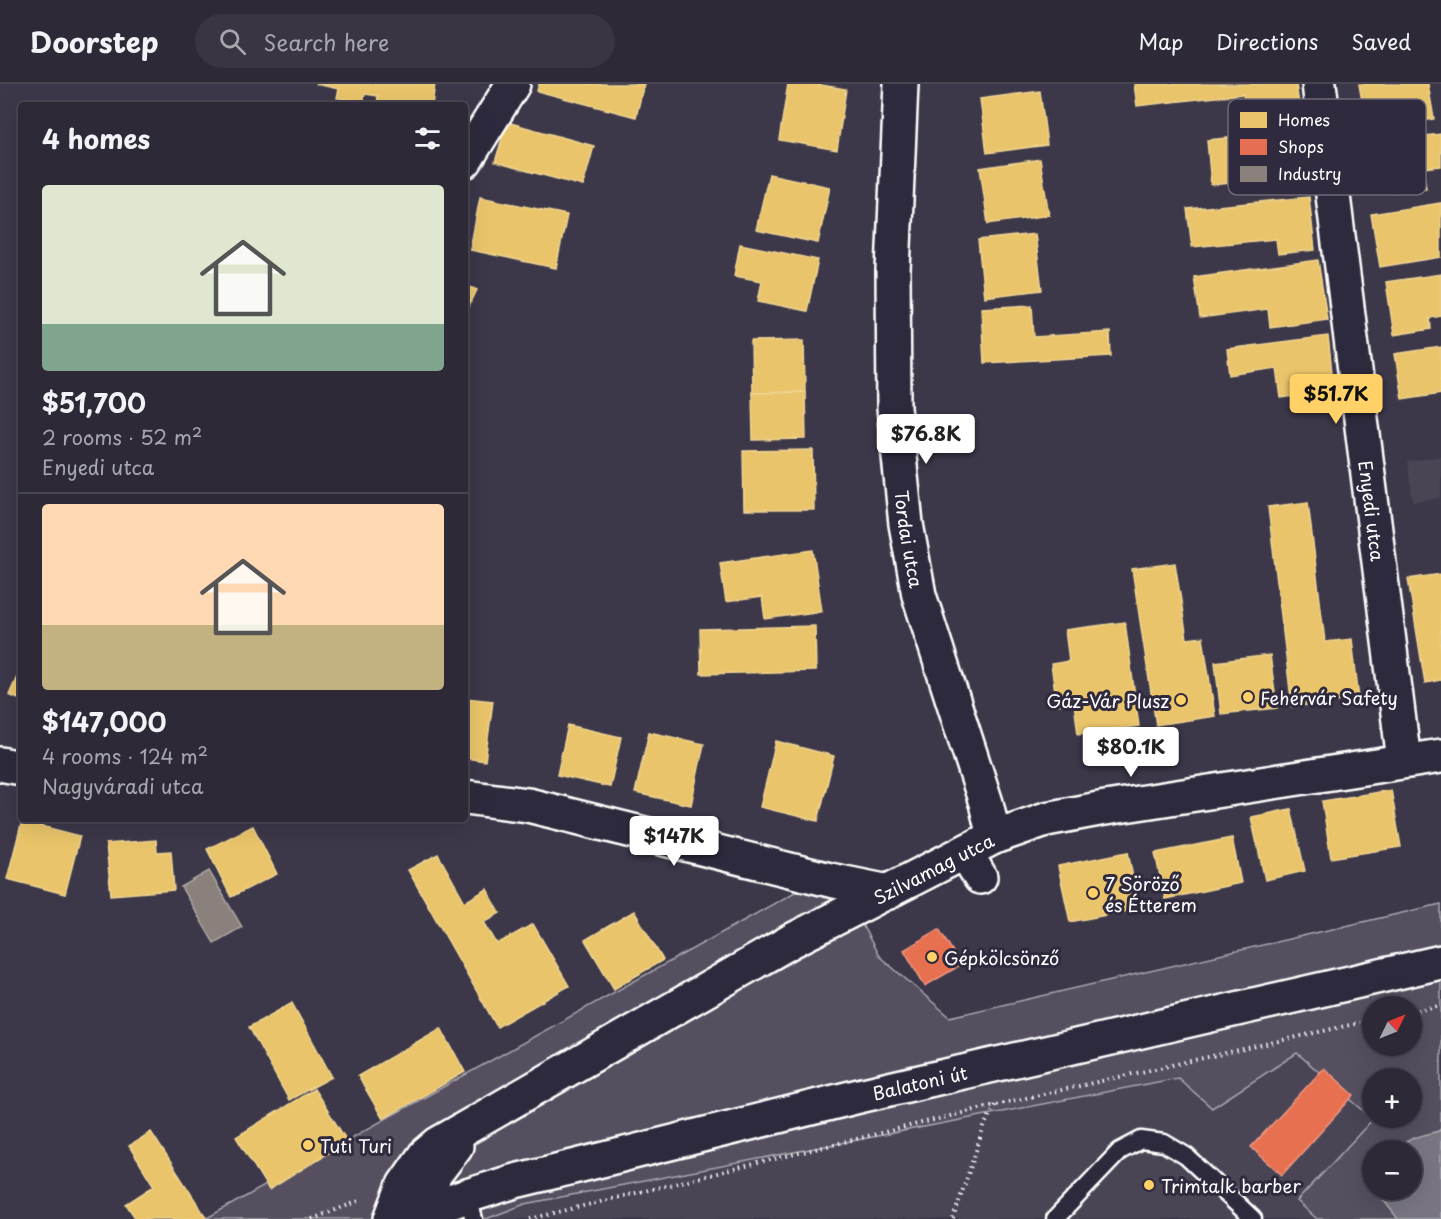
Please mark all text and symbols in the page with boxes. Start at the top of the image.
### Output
search box [195,14,615,68]
text: Doorstep [30,20,159,63]
icon: search [216,25,249,58]
text: Search here [264,25,389,58]
text: Map [1138,25,1183,57]
text: Directions [1216,25,1318,57]
text: Saved [1351,25,1411,57]
legend [1228,99,1426,195]
text: Homes [1278,107,1330,131]
text: 4 homes [42,119,150,158]
icon: filters [411,122,444,155]
text: Shops [1278,134,1324,158]
text: Industry [1278,161,1341,185]
icon: home [189,224,297,332]
pin: $51.7K [1287,374,1385,425]
text: $51.7K [1304,378,1368,408]
text: $51,700 [42,383,146,422]
pin: $76.8K [877,414,975,465]
text: $76.8K [891,418,961,448]
text: 2 rooms · 52 m² [42,422,202,452]
text: Enyedi utca [42,452,154,482]
street label: Enyedi utca [1353,459,1392,563]
street label: Tordai utca [889,489,931,591]
icon: home [189,543,297,651]
place label: Fehérvár Safety [1260,684,1398,711]
place label: Gáz-Vár Plusz [1046,687,1169,714]
marker: Fehérvár Safety [1241,690,1255,704]
marker: Gáz-Vár Plusz [1174,693,1188,707]
text: $147,000 [42,702,166,741]
pin: $80.1K [1082,727,1180,778]
text: $80.1K [1097,731,1165,761]
text: 4 rooms · 124 m² [42,741,208,771]
text: Nagyváradi utca [42,771,203,801]
pin: $147K [632,816,716,867]
text: $147K [644,820,704,850]
street label: Szilvamag utca [868,826,999,910]
place label: 7 Söröző és Étterem [1105,870,1197,918]
marker: 7 Söröző és Étterem [1086,886,1100,900]
place label: Gépkölcsönző [944,944,1059,971]
marker: Gépkölcsönző [925,950,939,964]
north arrow [1362,996,1422,1056]
map controls [1362,996,1422,1200]
street label: Balatoni út [870,1058,970,1106]
button: + [1362,1068,1422,1128]
place label: Tuti Turi [320,1132,392,1159]
marker: Tuti Turi [301,1138,315,1152]
button: − [1362,1140,1422,1200]
place label: Trimtalk barber [1161,1172,1302,1199]
marker: Trimtalk barber [1142,1178,1156,1192]

